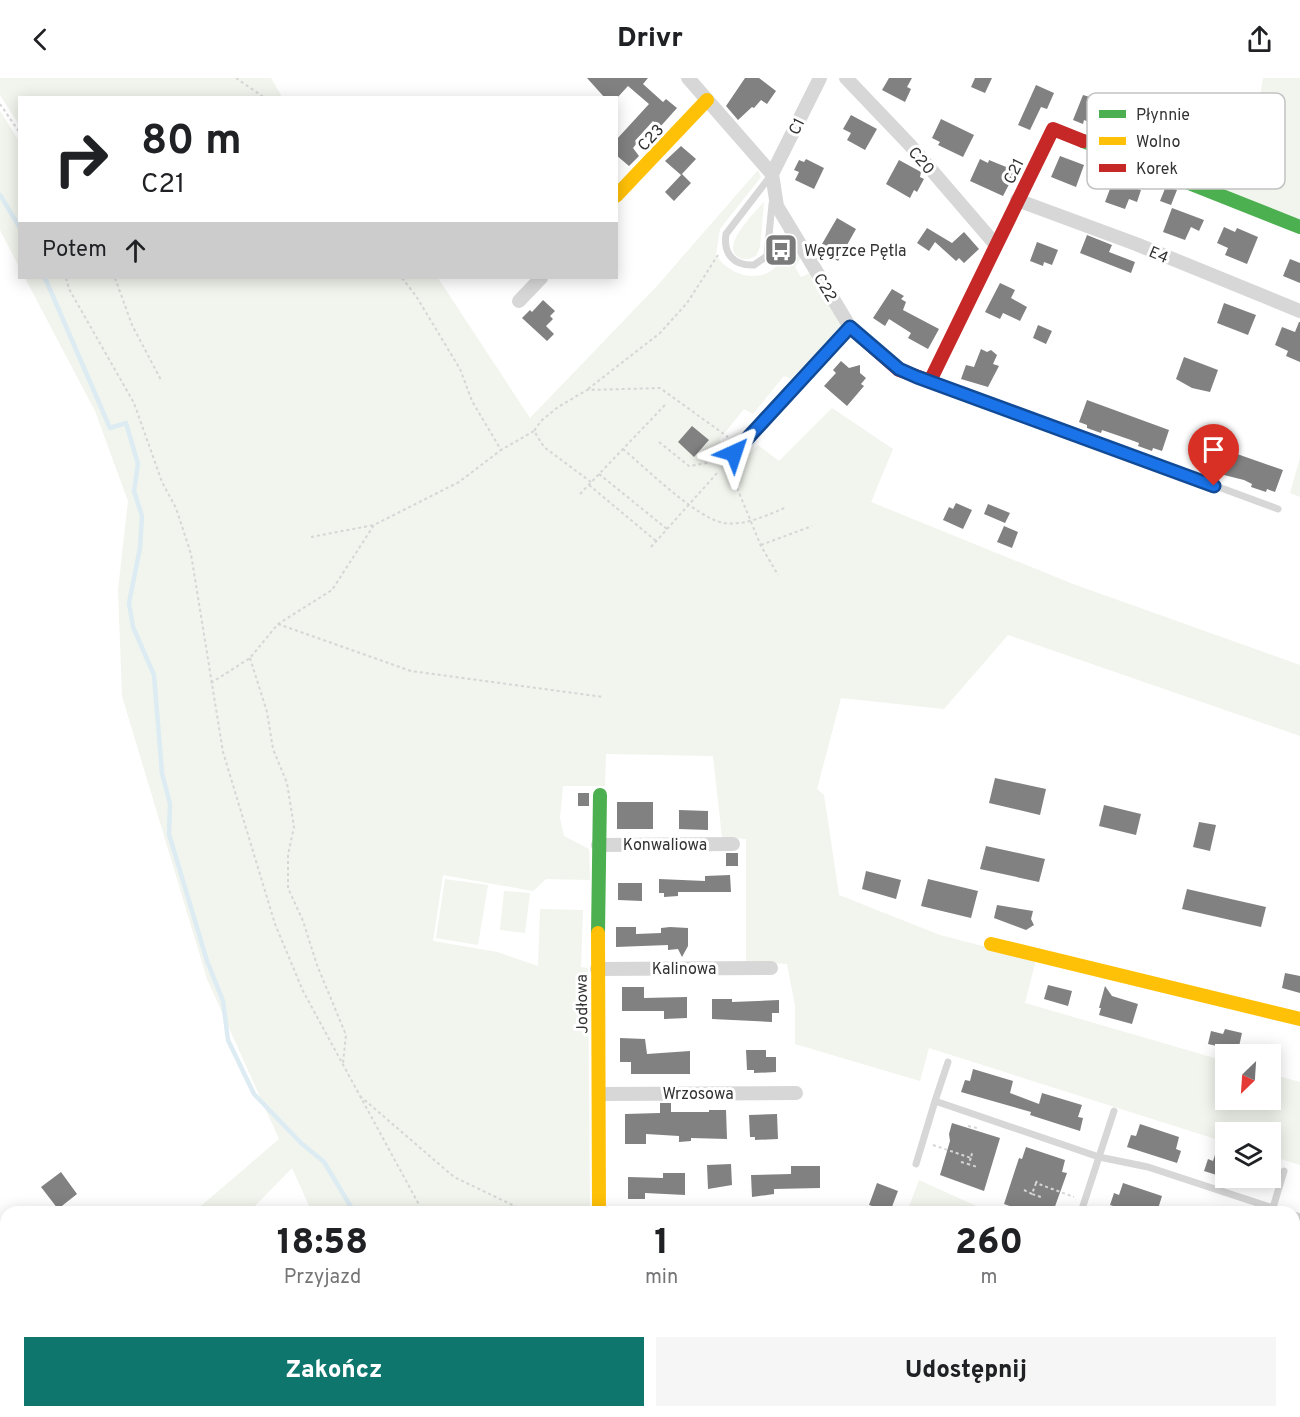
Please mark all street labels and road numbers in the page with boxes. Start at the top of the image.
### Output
street label: C1 [785,115,810,139]
street label: C23 [634,121,669,156]
street label: C20 [903,143,938,179]
street label: C21 [1000,156,1030,188]
street label: E4 [1145,243,1171,269]
street label: C22 [808,270,841,306]
street label: Konwaliowa [623,836,707,856]
street label: Kalinowa [652,960,716,980]
street label: Jodłowa [572,974,594,1034]
street label: Wrzosowa [662,1085,734,1105]

